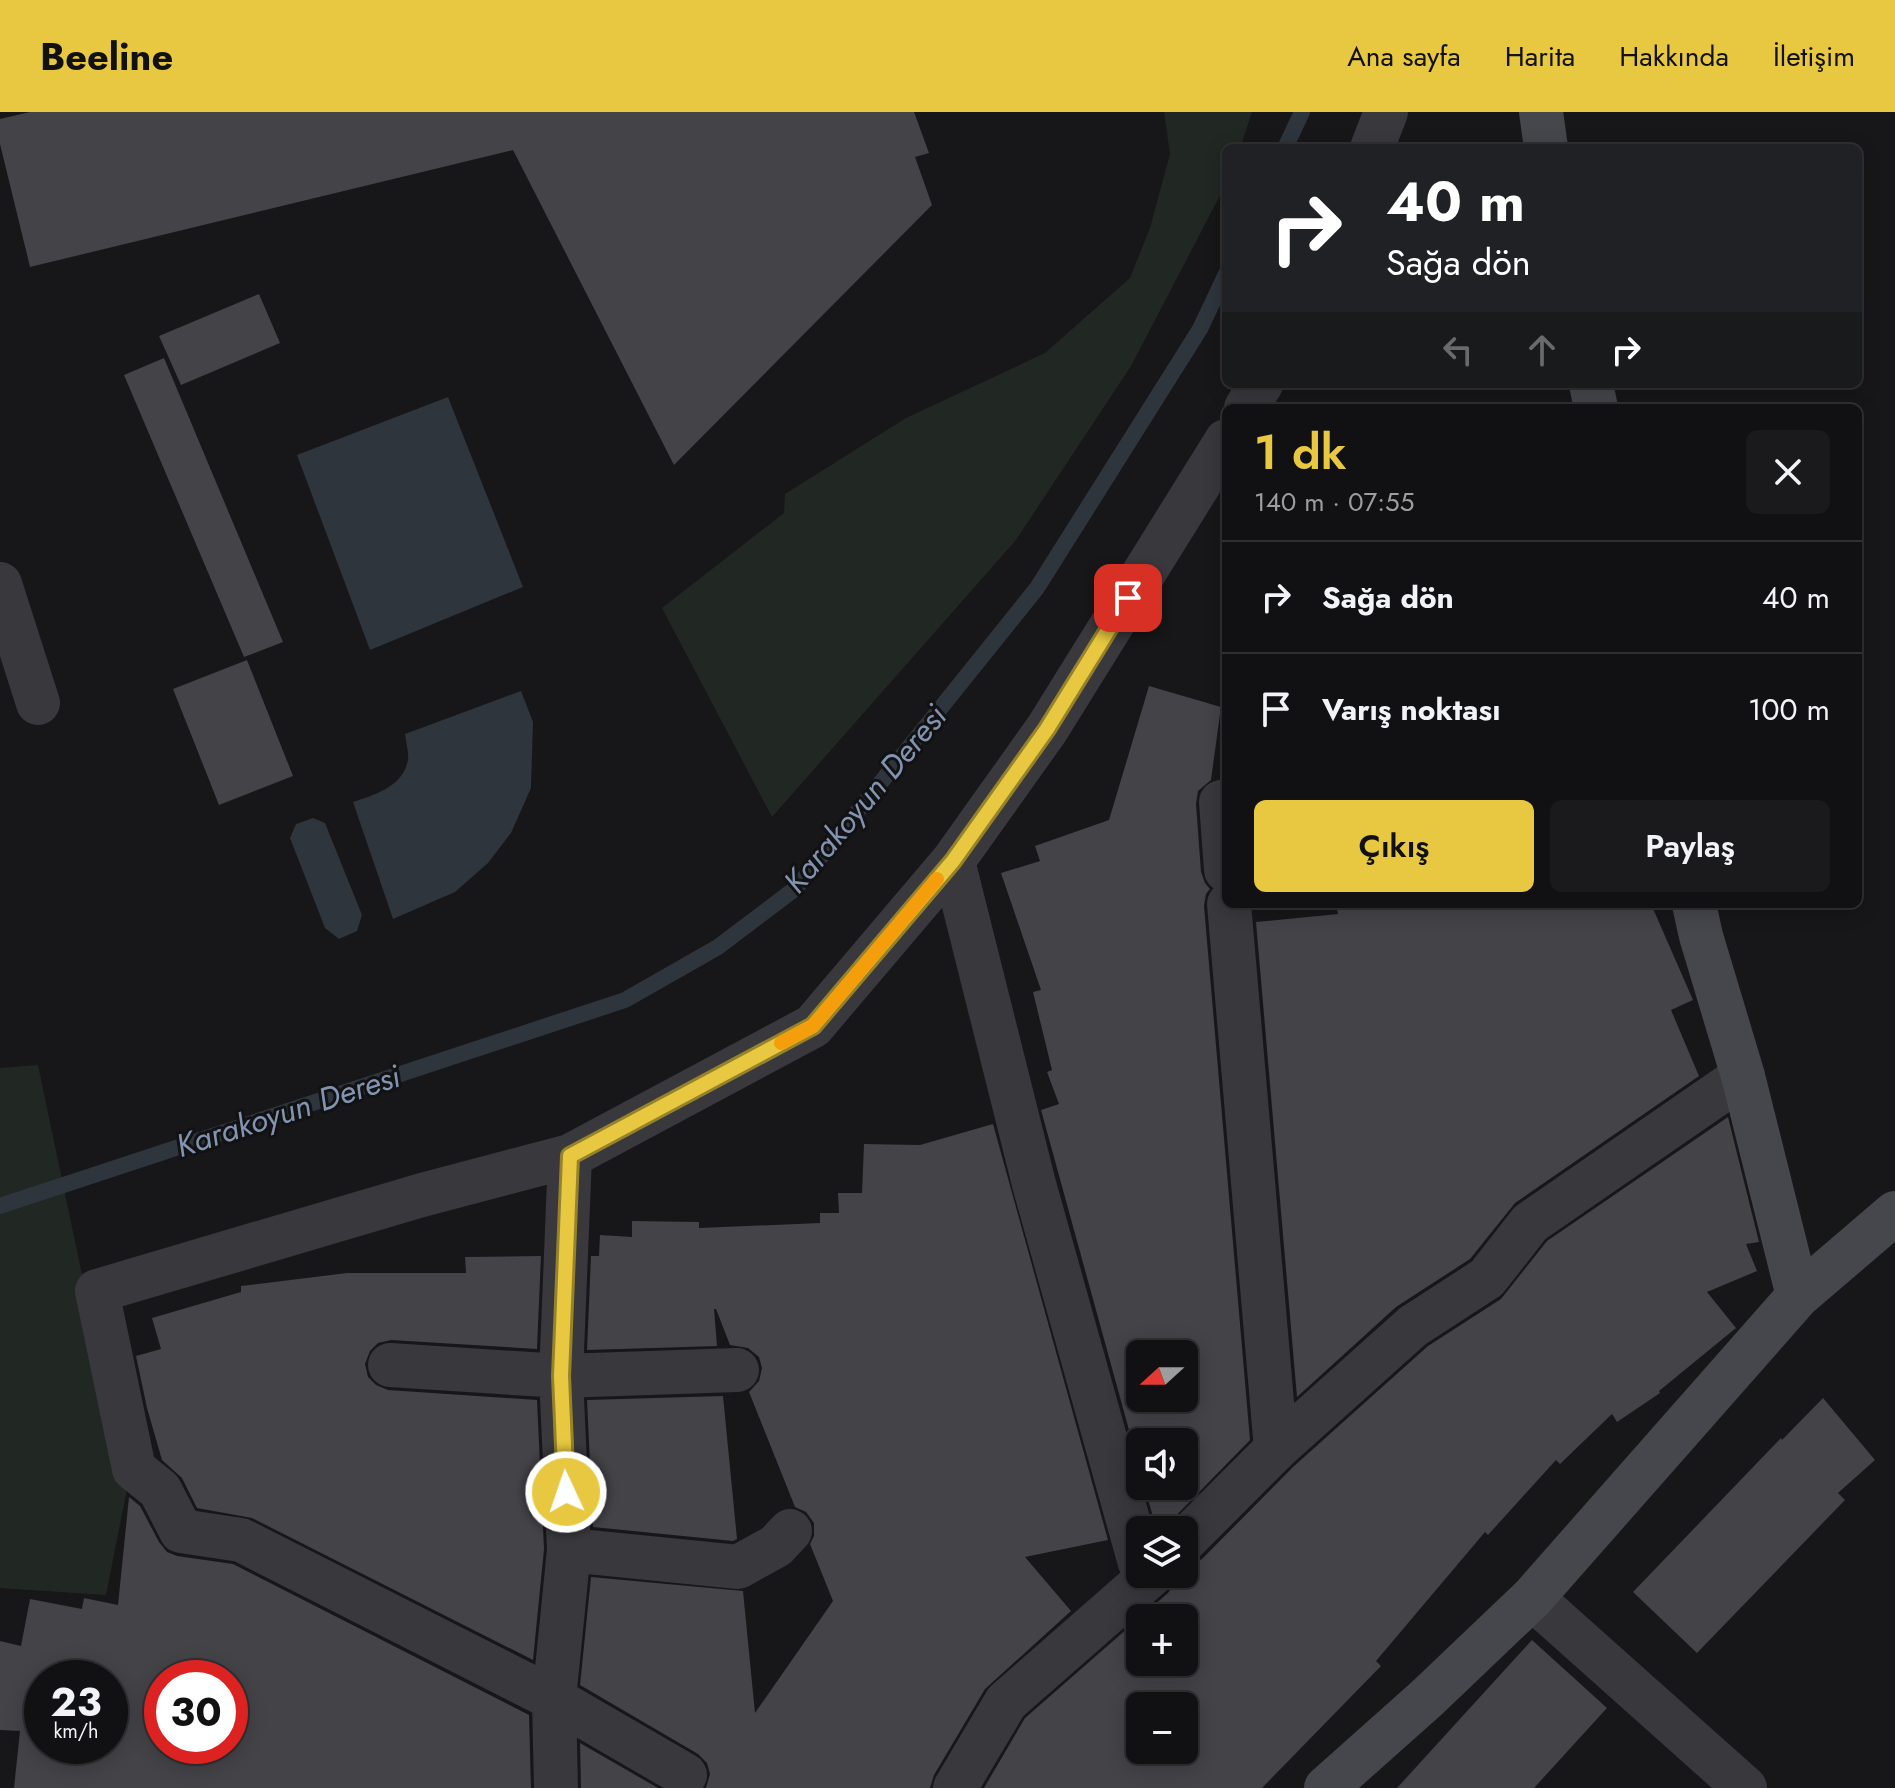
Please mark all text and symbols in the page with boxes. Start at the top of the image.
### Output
text: Beeline [40,29,173,84]
text: Ana sayfa [1347,36,1461,77]
text: Harita [1505,36,1575,77]
text: Hakkında [1619,36,1729,77]
text: İletişim [1773,36,1855,77]
text: 40 m [1386,161,1525,242]
icon: right [1254,176,1358,280]
text: Sağa dön [1386,236,1531,288]
icon: left [1436,328,1480,372]
icon: ahead [1520,328,1564,372]
icon: right [1604,328,1648,372]
text: 1 dk [1254,418,1347,487]
button: close [1746,430,1830,514]
text: 140 m · 07:55 [1254,483,1414,521]
pin [1094,564,1162,632]
icon: right [1254,575,1298,619]
icon: arrive [1106,576,1150,620]
text: Sağa dön [1322,576,1454,619]
text: 40 m [1762,576,1830,619]
icon: arrive [1254,687,1298,731]
text: Varış noktası [1322,688,1500,731]
text: 100 m [1748,688,1830,731]
water label: Karakoyun Deresi [772,694,958,903]
button: Çıkış [1254,800,1534,892]
button: Paylaş [1550,800,1830,892]
water label: Karakoyun Deresi [170,1053,407,1169]
north arrow [1126,1340,1198,1412]
map controls [1126,1340,1198,1764]
button: sound [1126,1428,1198,1500]
position arrow [524,1450,608,1534]
button: layers [1126,1516,1198,1588]
button: + [1126,1604,1198,1676]
speed limit sign: 30 [144,1660,248,1764]
text: 23 [50,1673,102,1731]
button: − [1126,1692,1198,1764]
text: km/h [53,1717,99,1746]

